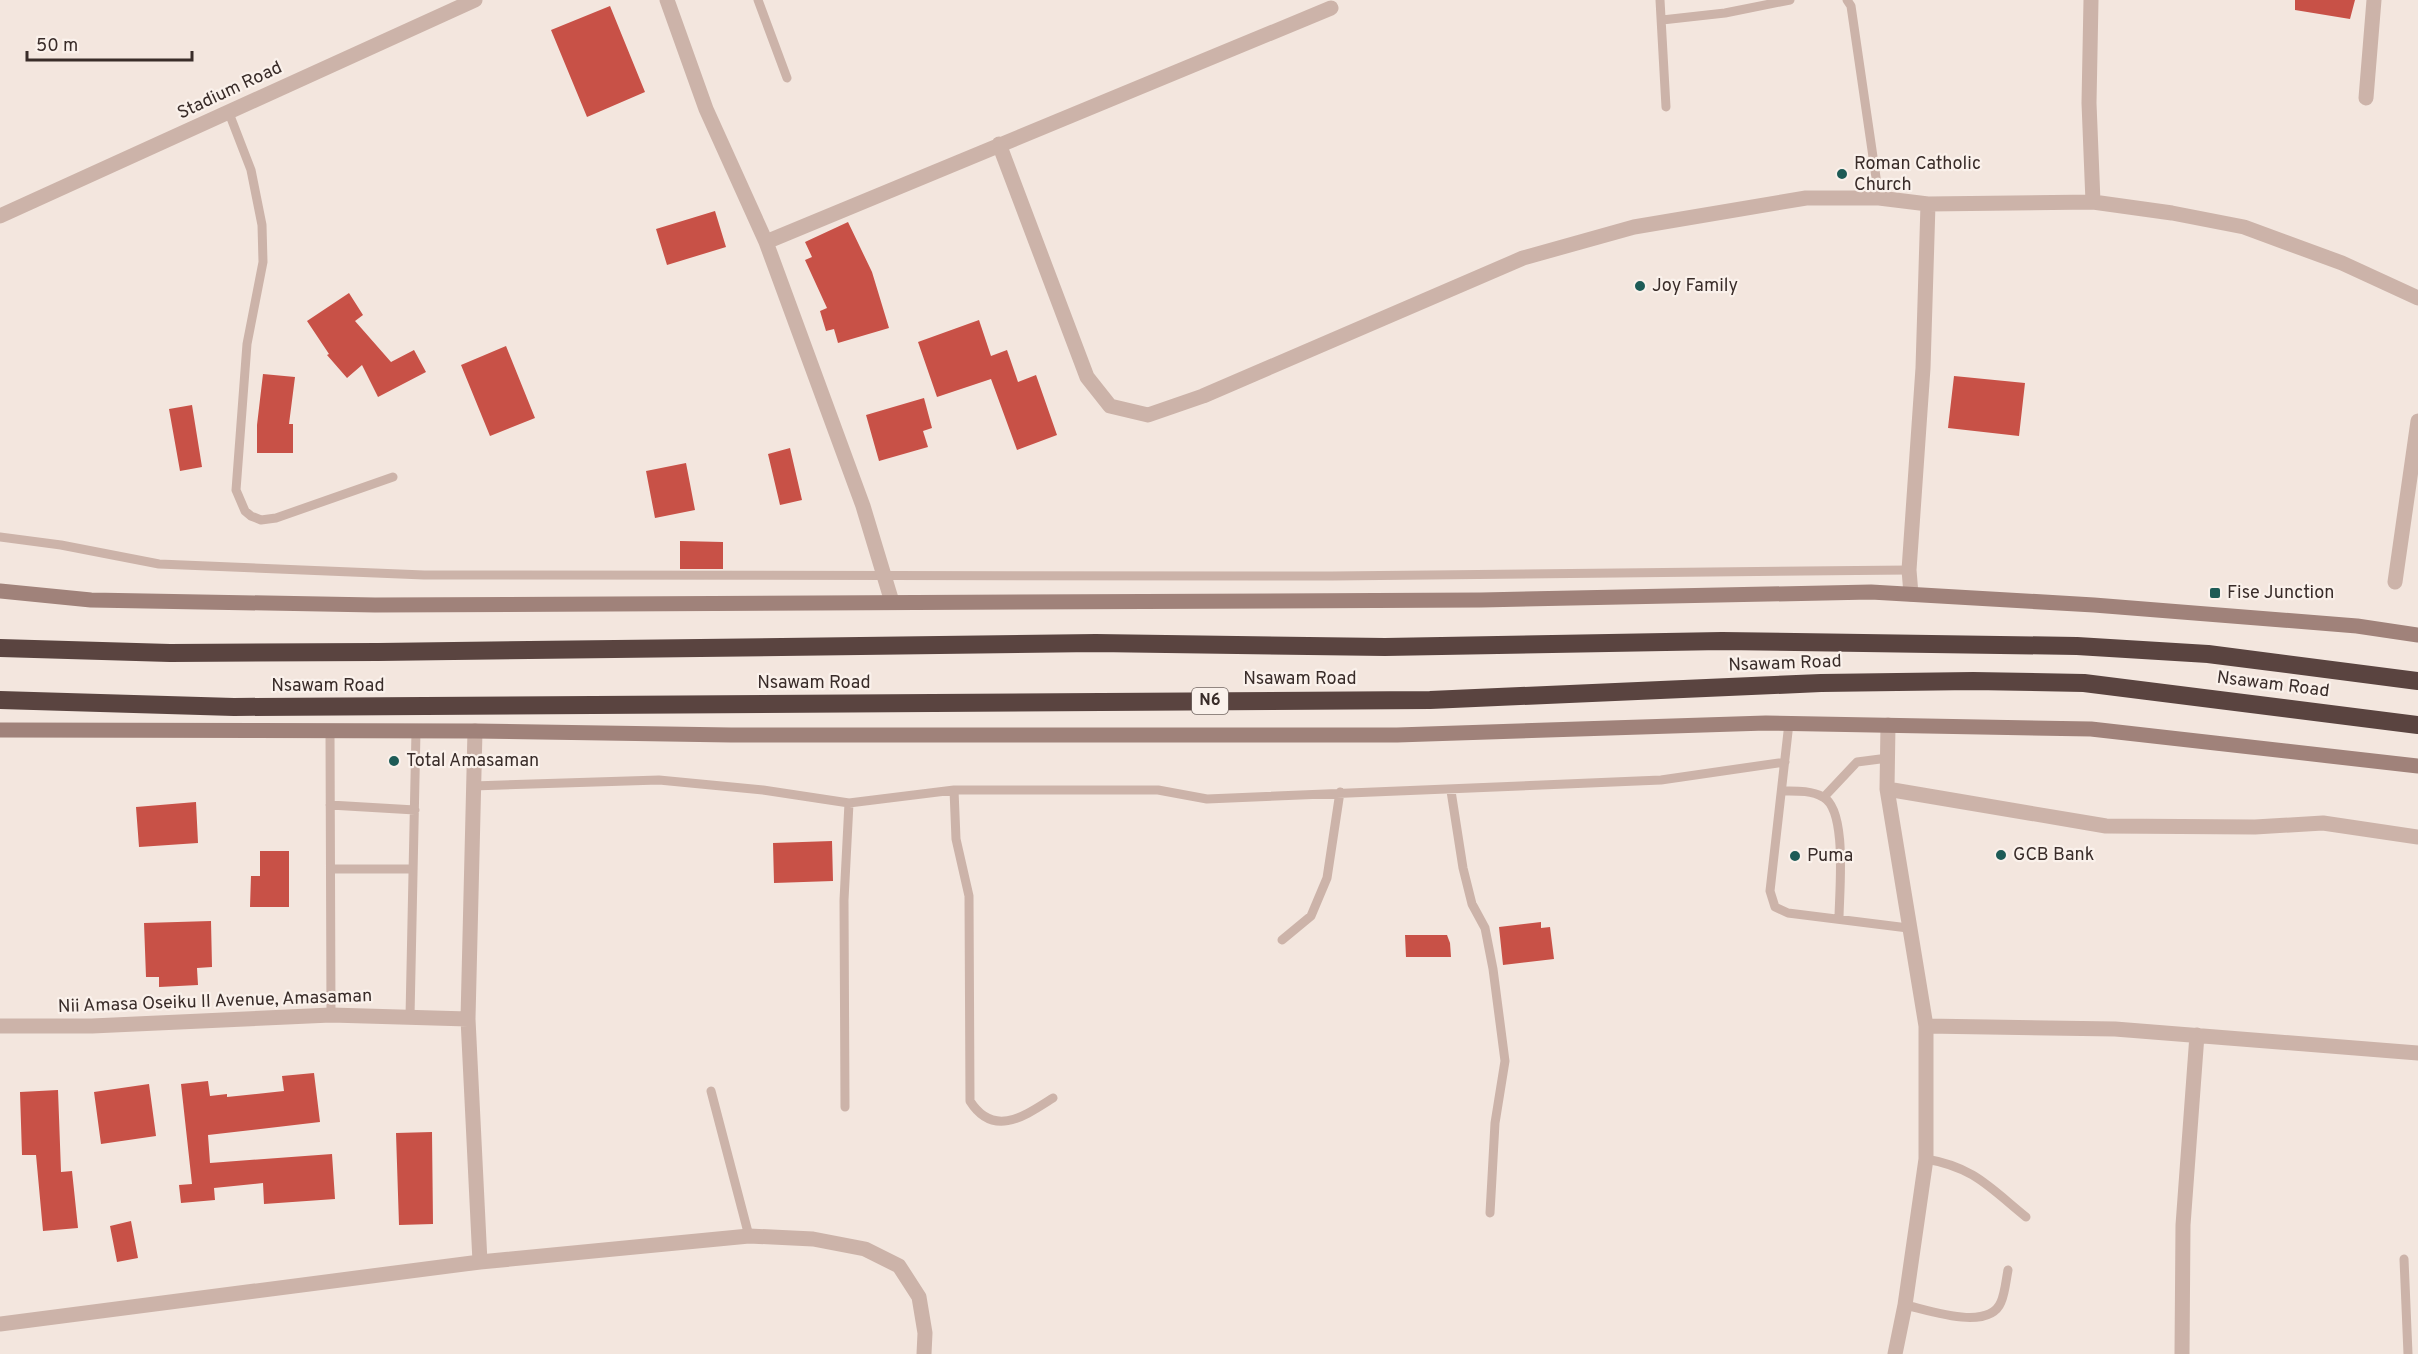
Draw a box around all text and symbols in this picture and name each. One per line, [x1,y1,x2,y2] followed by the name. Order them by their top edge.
[27,24,192,62] scale bar
[36,35,78,58] text: 50 m
[174,57,286,125] street label: Stadium Road
[1854,153,1981,197] place label: Roman Catholic Church
[1835,167,1849,181] marker: Roman Catholic Church
[1652,275,1738,298] place label: Joy Family
[1633,279,1647,293] marker: Joy Family
[2227,582,2334,605] place label: Fise Junction
[2208,586,2222,600] marker: Fise Junction
[1728,651,1842,677] street label: Nsawam Road
[2215,667,2331,703] street label: Nsawam Road
[1243,668,1357,691] street label: Nsawam Road
[757,672,871,695] street label: Nsawam Road
[271,675,385,698] street label: Nsawam Road
[1192,688,1228,714] road number: N6
[406,750,539,773] place label: Total Amasaman
[387,754,401,768] marker: Total Amasaman
[2013,844,2094,867] place label: GCB Bank
[1807,845,1853,868] place label: Puma
[1994,848,2008,862] marker: GCB Bank
[1788,849,1802,863] marker: Puma
[57,985,373,1019] street label: Nii Amasa Oseiku II Avenue, Amasaman

